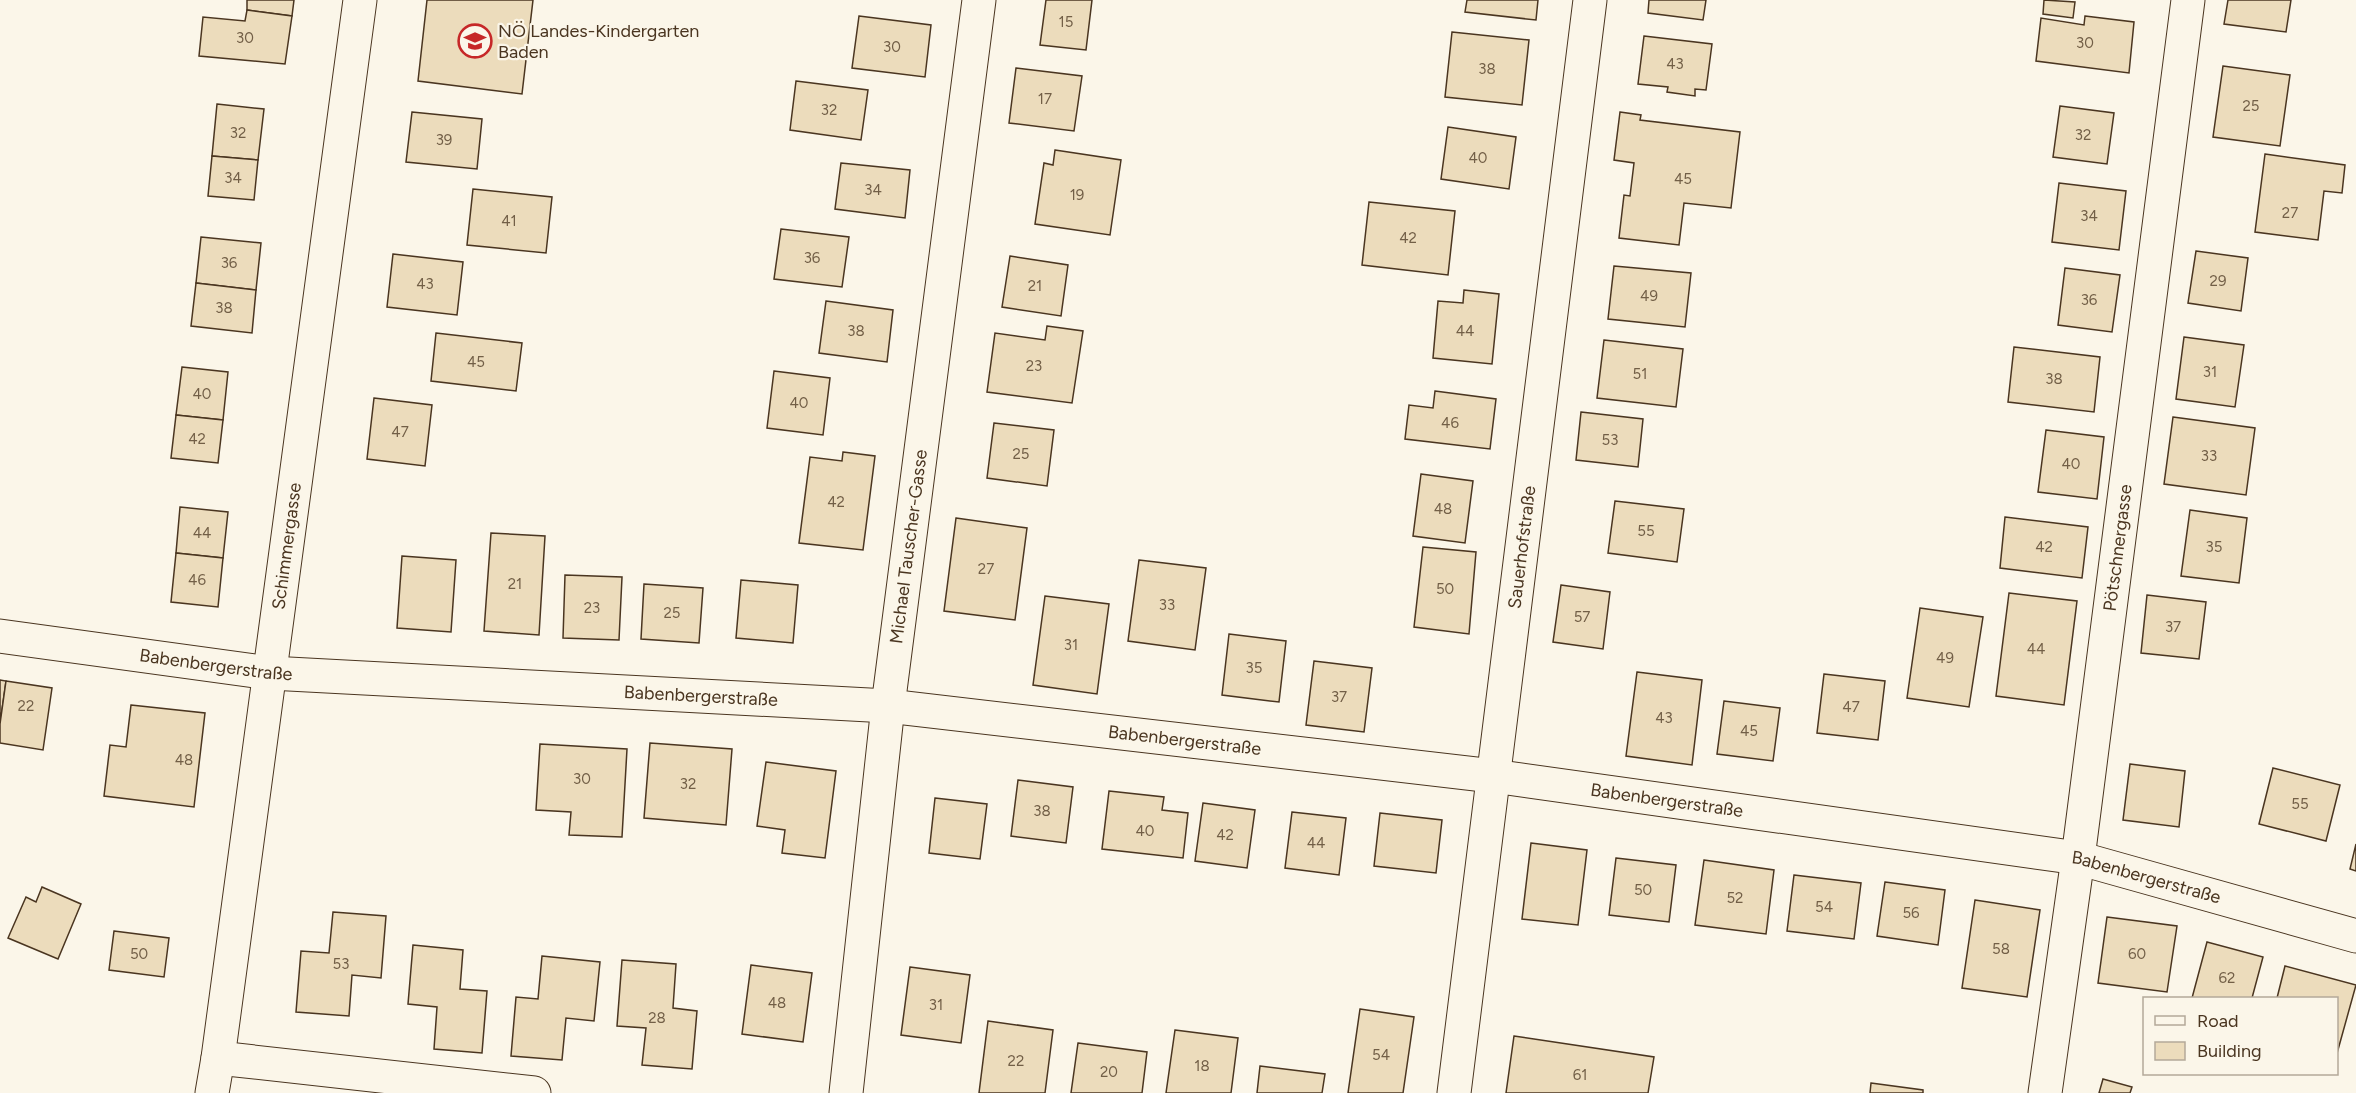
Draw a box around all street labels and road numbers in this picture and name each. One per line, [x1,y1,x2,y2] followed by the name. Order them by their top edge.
[885,448,932,645] street label: Michael Tauscher-Gasse
[267,481,306,611] street label: Schimmergasse
[2099,483,2137,613] street label: Pötschnergasse
[1503,484,1540,610] street label: Sauerhofstraße
[138,644,293,685] street label: Babenbergerstraße
[623,681,779,711] street label: Babenbergerstraße
[1107,721,1263,760] street label: Babenbergerstraße
[1589,779,1745,822] street label: Babenbergerstraße
[2070,846,2224,909] street label: Babenbergerstraße

